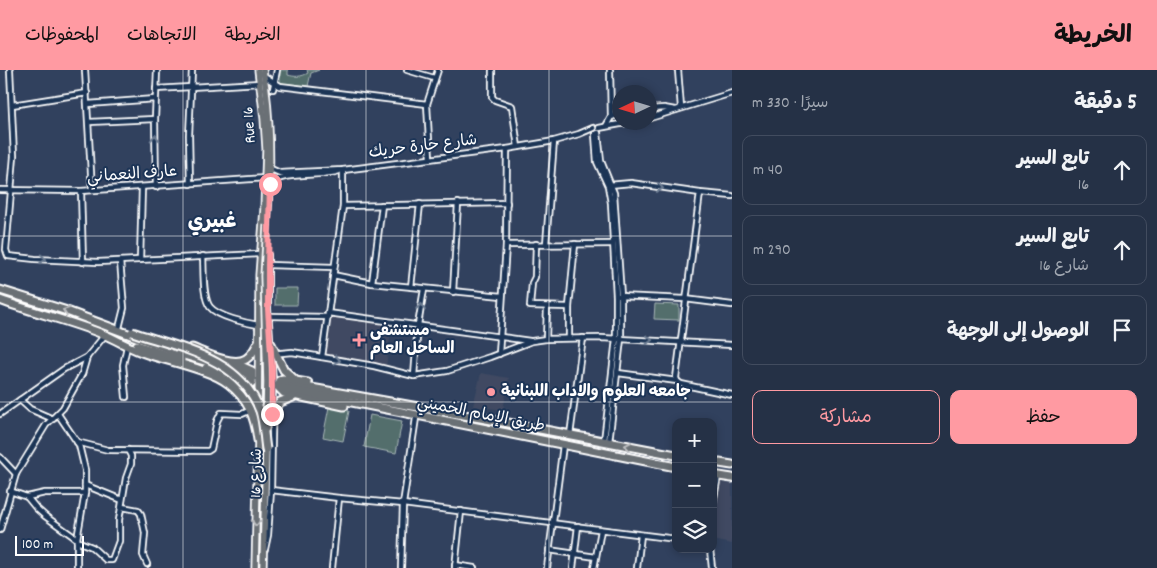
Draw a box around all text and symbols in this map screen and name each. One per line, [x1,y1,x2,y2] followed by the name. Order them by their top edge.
[1054,20,1132,54] text: الخريطة
[25,24,99,49] text: المحفوظات
[127,24,197,49] text: الاتجاهات
[225,24,281,49] text: الخريطة
[612,85,657,130] north arrow
[1074,89,1137,119] text: 5 دقيقة
[752,92,828,115] text: سيرًا · 330 m
[237,106,263,144] street label: Rue 16
[367,129,479,165] street label: شارع حارة حريك
[150,134,160,142] one-way arrow
[1017,147,1089,174] text: تابع السير
[1108,156,1136,184] icon: ahead
[753,159,783,182] text: 40 m
[86,160,178,191] street label: عارف النعماني
[259,173,282,196] route start
[1078,174,1089,197] text: 16
[656,182,664,192] one-way arrow
[188,208,236,238] district label: غبيري
[1017,225,1089,252] text: تابع السير
[1108,236,1136,264] icon: ahead
[753,239,791,262] text: 290 m
[39,254,47,265] one-way arrow
[1039,255,1089,278] text: شارع 16
[415,303,425,311] one-way arrow
[62,307,71,317] one-way arrow
[1108,316,1136,344] icon: arrive
[947,319,1089,346] text: الوصول إلى الوجهة
[370,320,454,361] place label: مستشفى الساحل العام
[352,333,366,347] marker: مستشفى الساحل العام
[645,335,653,346] one-way arrow
[332,355,341,365] one-way arrow
[501,381,691,404] place label: جامعه العلوم والاداب اللبنانية
[485,386,497,398] marker: جامعه العلوم والاداب اللبنانية
[752,390,940,444] button: مشاركة
[950,390,1137,444] button: حفظ
[415,391,547,440] street label: طريق الإمام الخميني
[261,403,284,426] route end
[672,418,717,553] map controls
[672,418,717,463] button: +
[623,441,632,451] one-way arrow
[245,448,269,498] street label: شارع 16
[672,463,717,508] button: −
[672,508,717,553] button: layers
[251,520,261,528] one-way arrow
[15,533,84,556] scale bar
[22,535,53,555] text: 100 m

